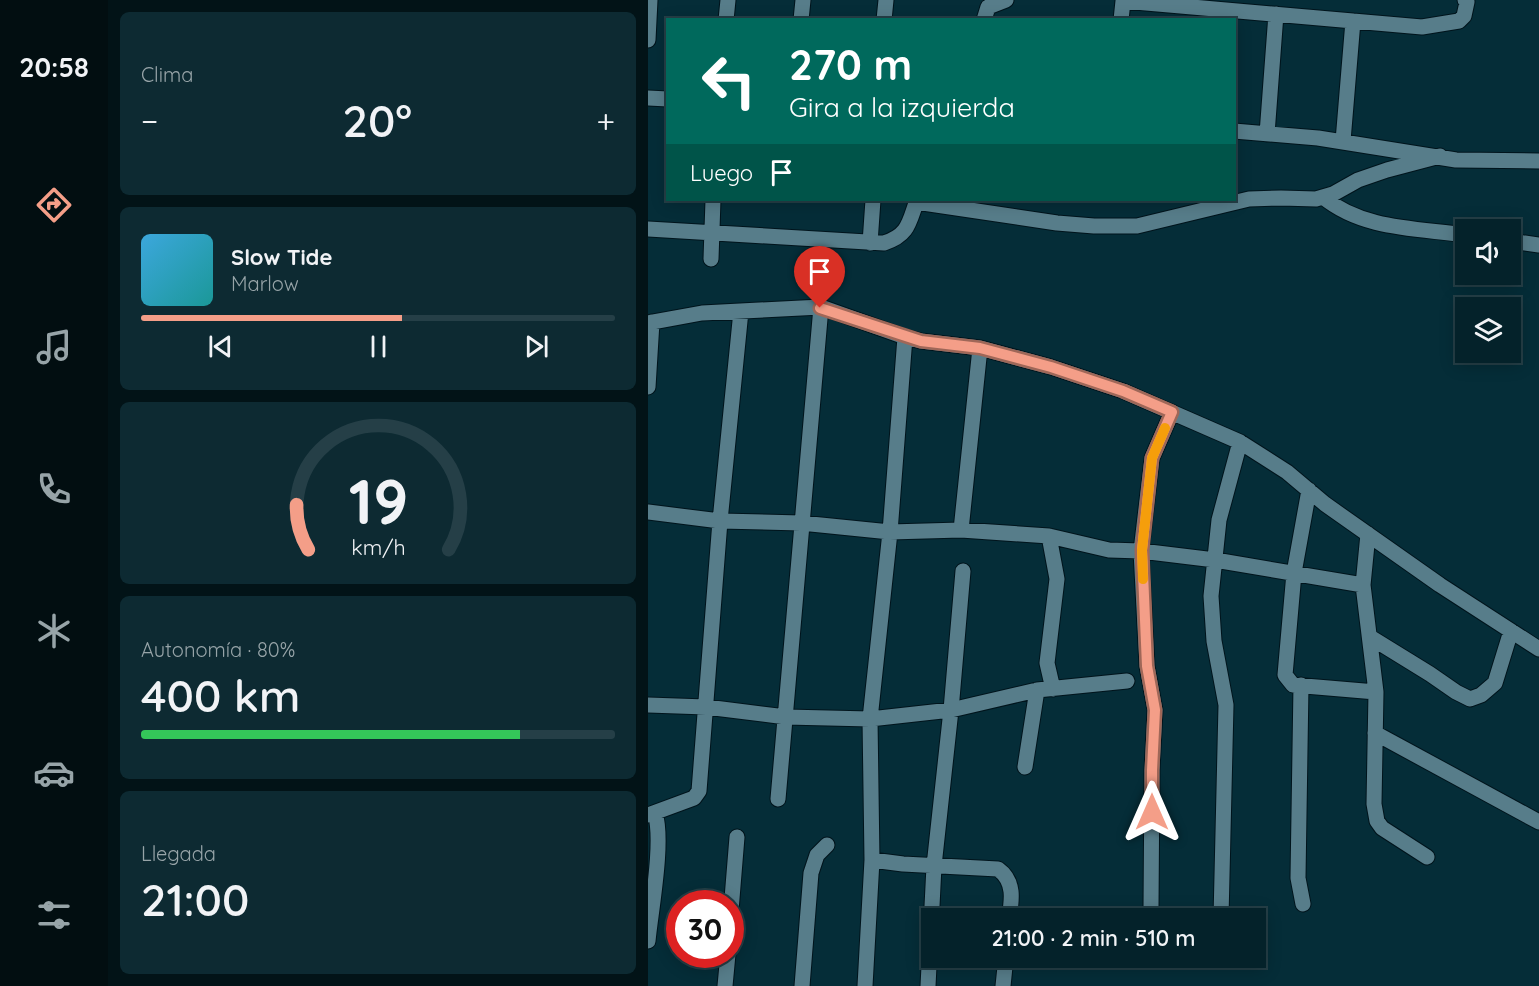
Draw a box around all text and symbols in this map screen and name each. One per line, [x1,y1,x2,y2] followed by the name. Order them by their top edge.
[789,38,912,91] text: 270 m
[690,42,768,120] icon: left
[19,50,89,84] text: 20:58
[141,62,193,87] text: Clima
[789,90,1015,124] text: Gira a la izquierda
[343,92,412,148] text: 20°
[141,100,158,141] text: −
[596,100,615,141] text: +
[765,156,798,189] icon: arrive
[690,159,753,187] text: Luego
[33,184,75,226] icon: directions
[1455,219,1521,363] map controls
[1455,219,1521,285] button: sound
[231,243,332,271] text: Slow Tide
[794,246,845,308] pin
[803,255,836,288] icon: arrive
[231,271,299,296] text: Marlow
[1455,297,1521,363] button: layers
[33,326,75,368] icon: music
[204,330,237,363] icon: previous
[362,330,395,363] icon: pause
[520,330,553,363] icon: next
[348,462,408,540] text: 19
[33,468,75,510] icon: phone
[351,534,405,560] text: km/h
[33,610,75,652] icon: climate
[141,637,295,662] text: Autonomía · 80%
[141,667,300,723] text: 400 km
[33,752,75,794] icon: car
[1120,780,1184,844] position arrow
[141,841,216,866] text: Llegada
[141,871,249,927] text: 21:00
[666,890,744,968] speed limit sign: 30
[33,894,75,936] icon: filters
[991,924,1196,952] text: 21:00 · 2 min · 510 m

